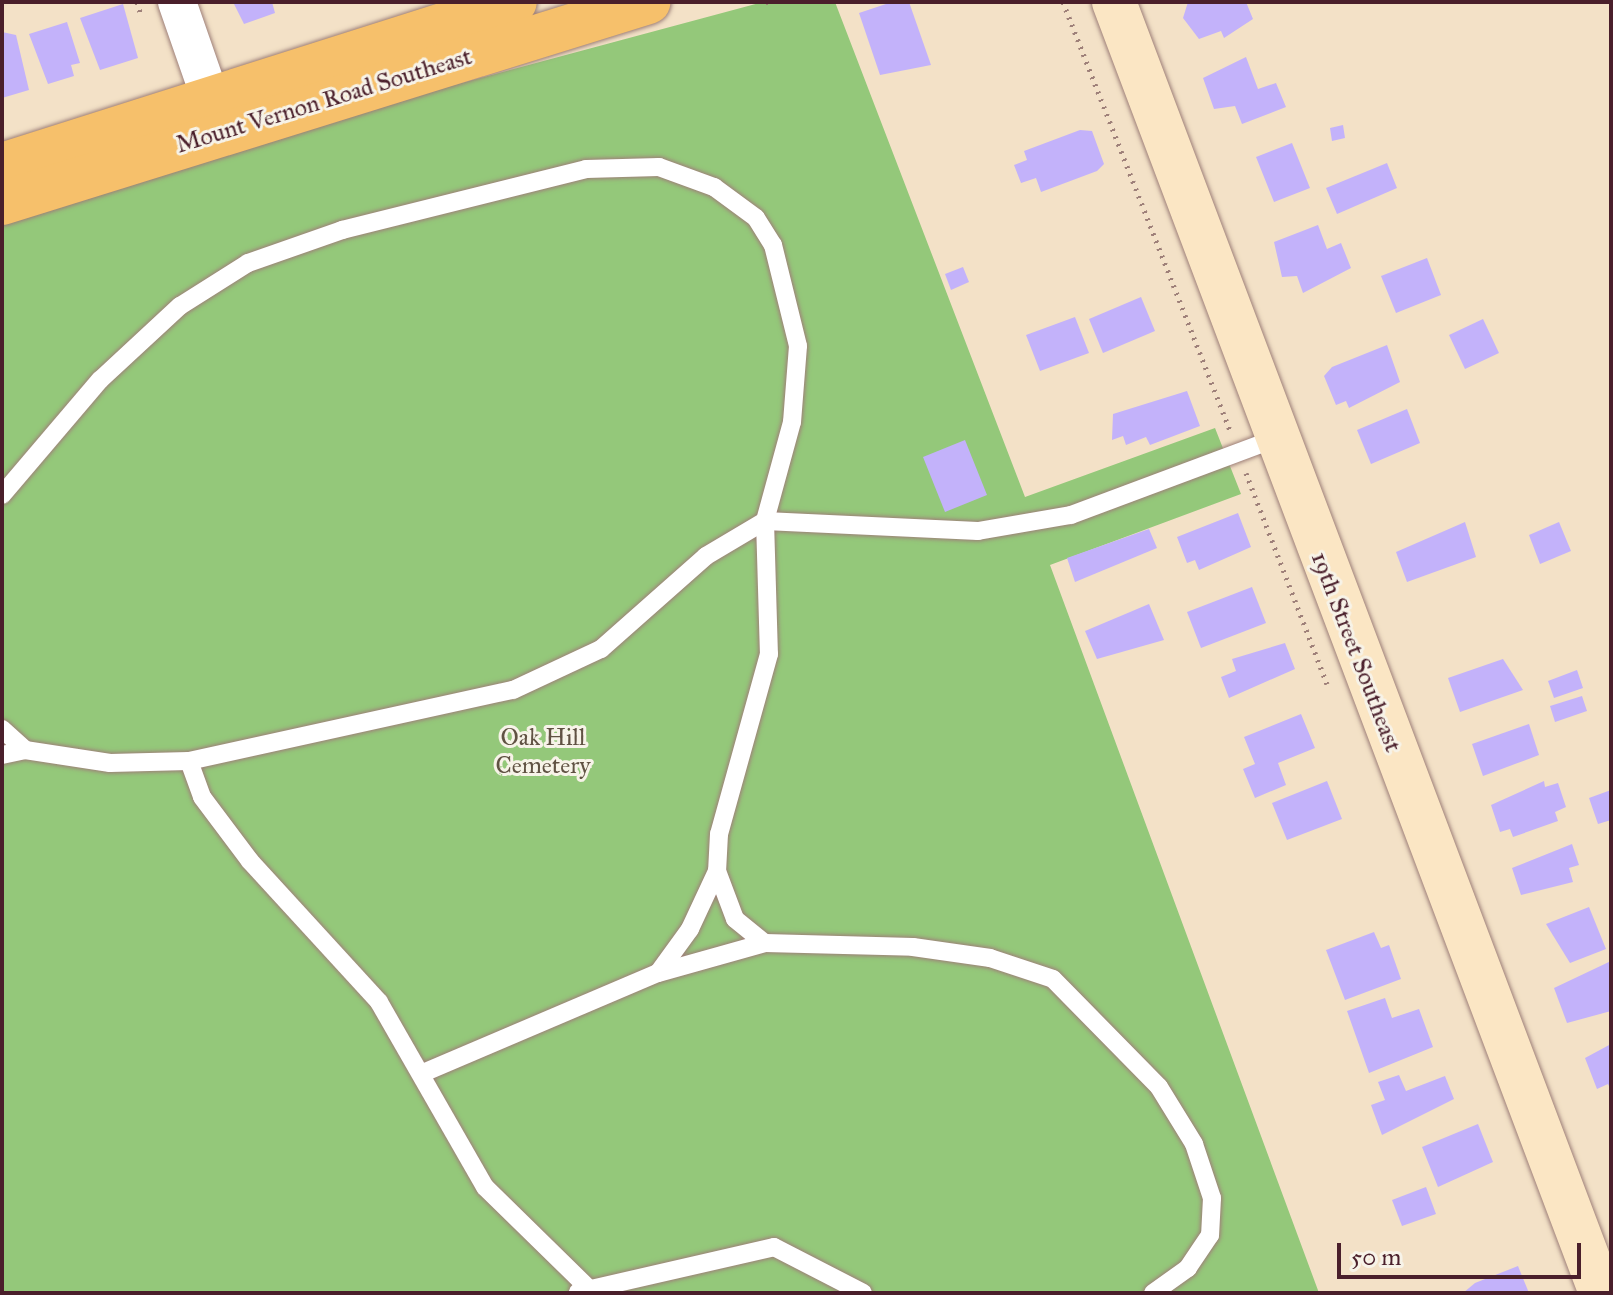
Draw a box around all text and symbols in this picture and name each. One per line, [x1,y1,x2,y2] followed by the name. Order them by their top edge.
[173,42,475,160] street label: Mount Vernon Road Southeast
[1305,548,1407,756] street label: 19th Street Southeast
[495,724,591,780] park label: Oak Hill Cemetery
[1341,1227,1585,1277] scale bar
[1351,1242,1401,1272] text: 50 m

